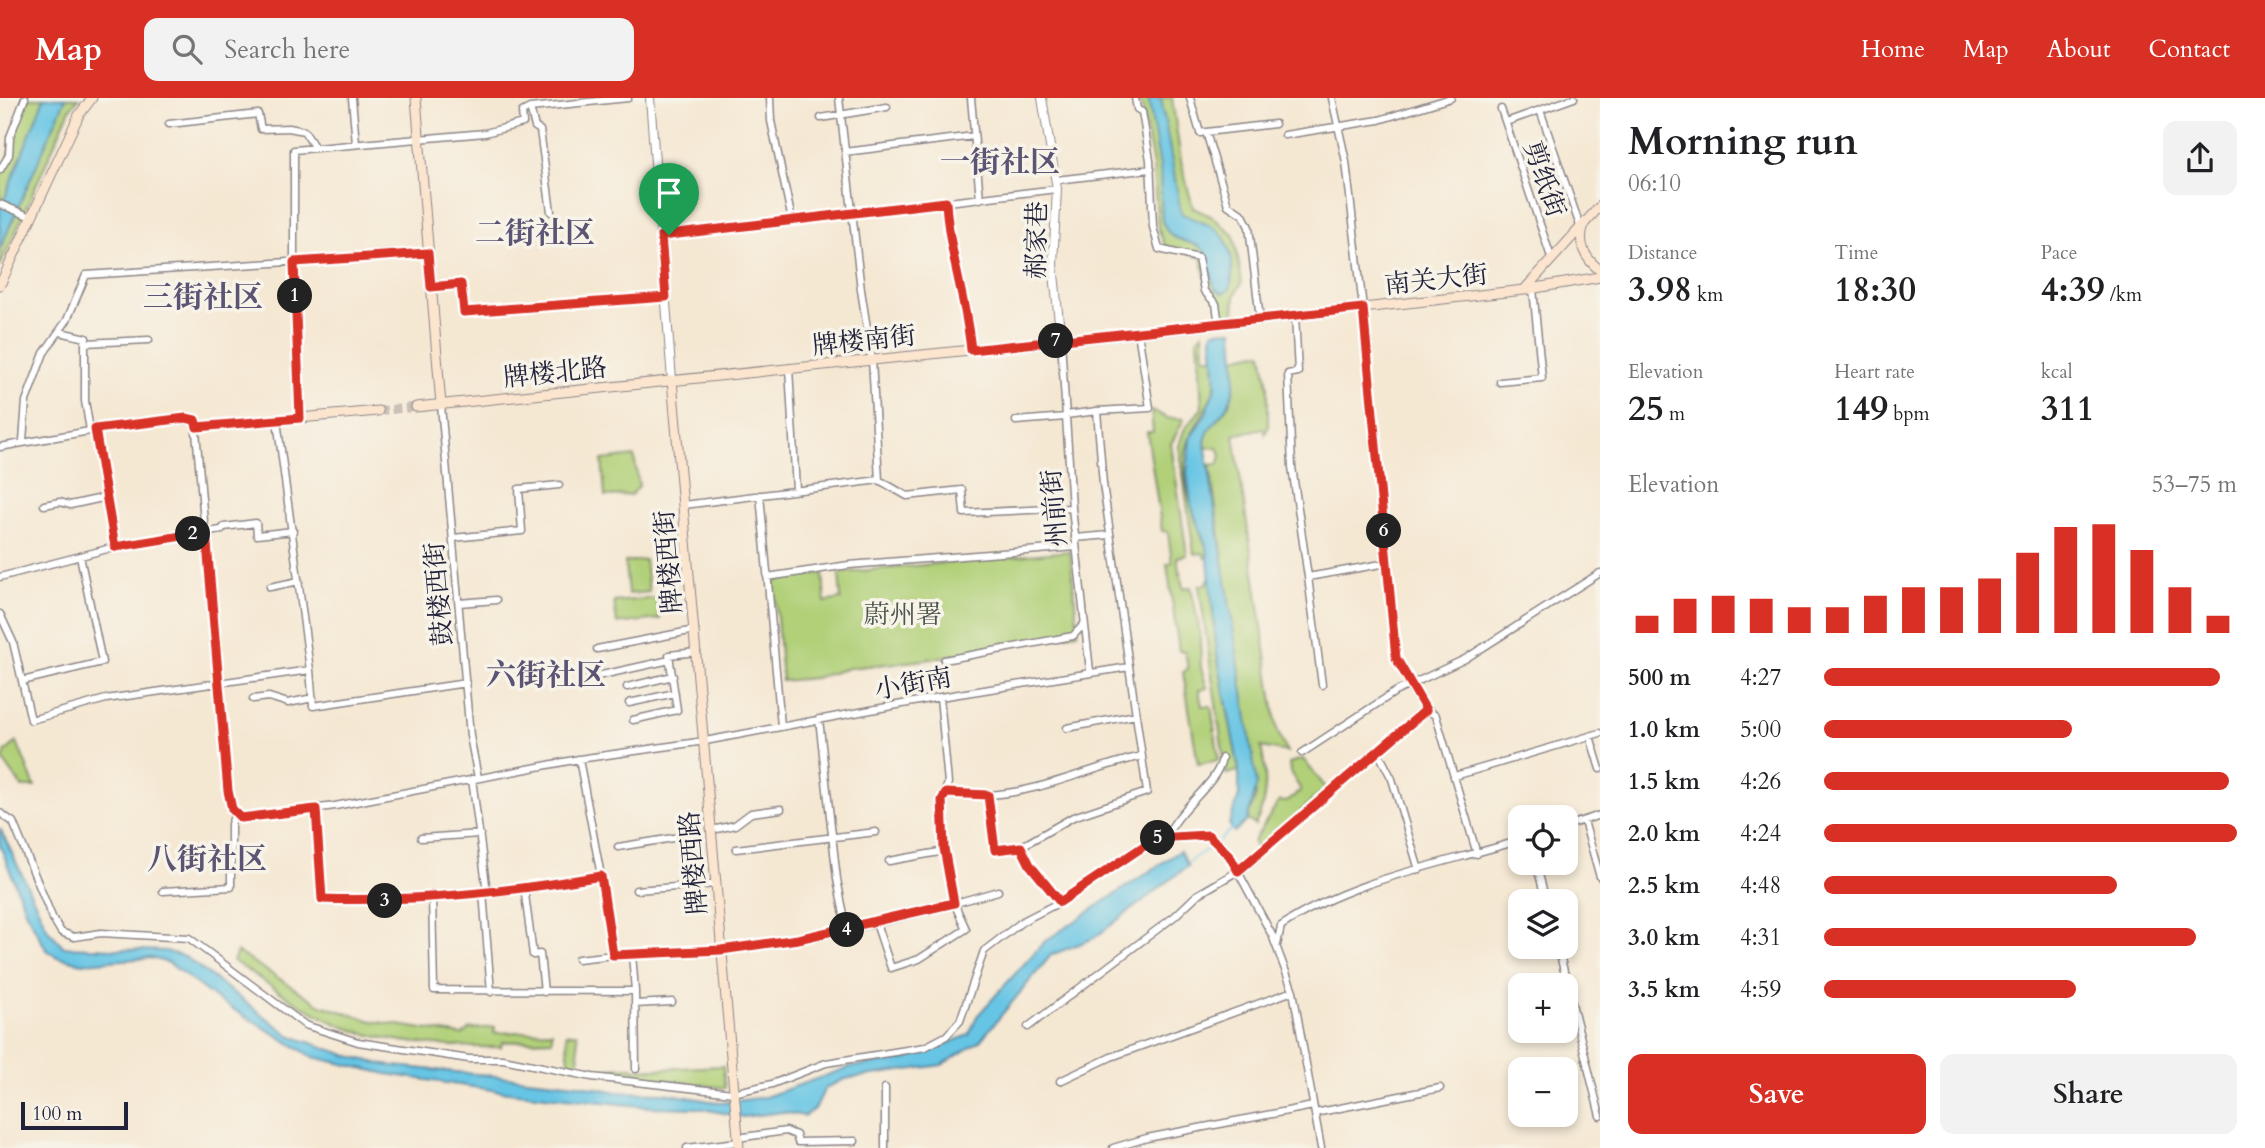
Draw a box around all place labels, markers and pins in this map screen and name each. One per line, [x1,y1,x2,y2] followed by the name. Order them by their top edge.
[639,163,699,235] pin
[278,278,312,314] pin: 1
[1038,324,1074,358] pin: 7
[1366,514,1402,548] pin: 6
[176,516,210,551] pin: 2
[1140,820,1176,856] pin: 5
[368,884,402,918] pin: 3
[830,912,864,948] pin: 4

